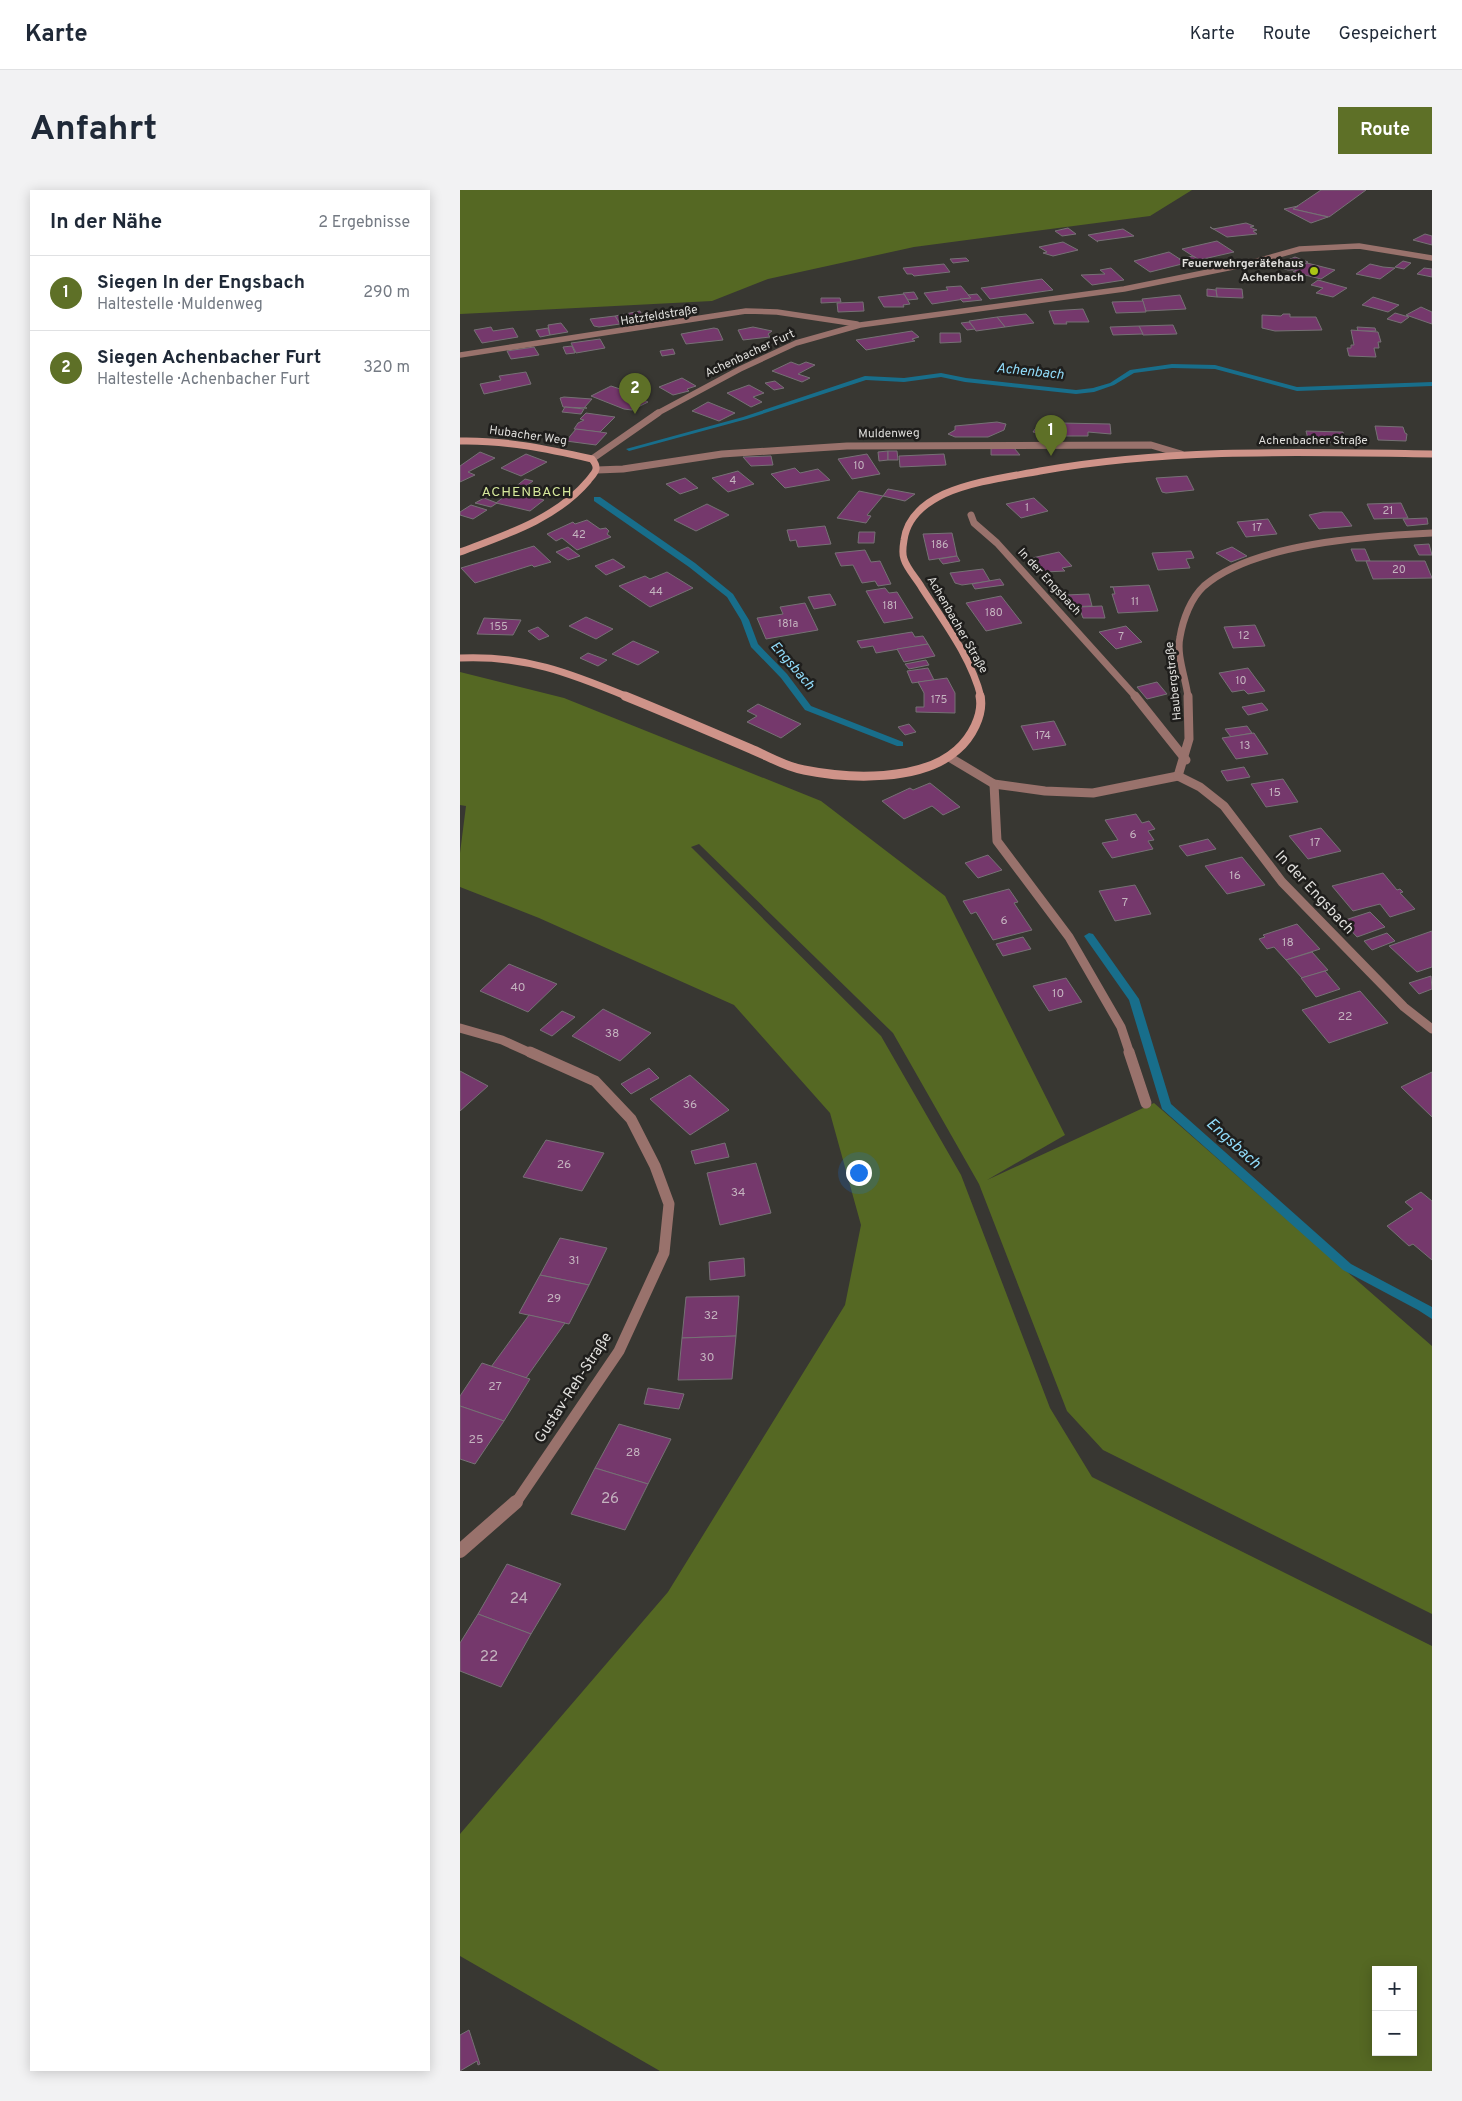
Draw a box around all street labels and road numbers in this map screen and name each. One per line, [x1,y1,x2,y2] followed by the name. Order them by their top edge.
[619,302,699,330] street label: Hatzfeldstraße
[703,326,797,382] street label: Achenbacher Furt
[488,423,568,449] street label: Hubacher Weg
[858,425,920,443] street label: Muldenweg
[1258,433,1368,449] street label: Achenbacher Straße
[1014,545,1084,619] street label: In der Engsbach
[923,574,991,676] street label: Achenbacher Straße
[1162,641,1186,721] street label: Haubergstraße
[1270,847,1358,939] street label: In der Engsbach
[531,1329,617,1447] street label: Gustav-Reh-Straße

